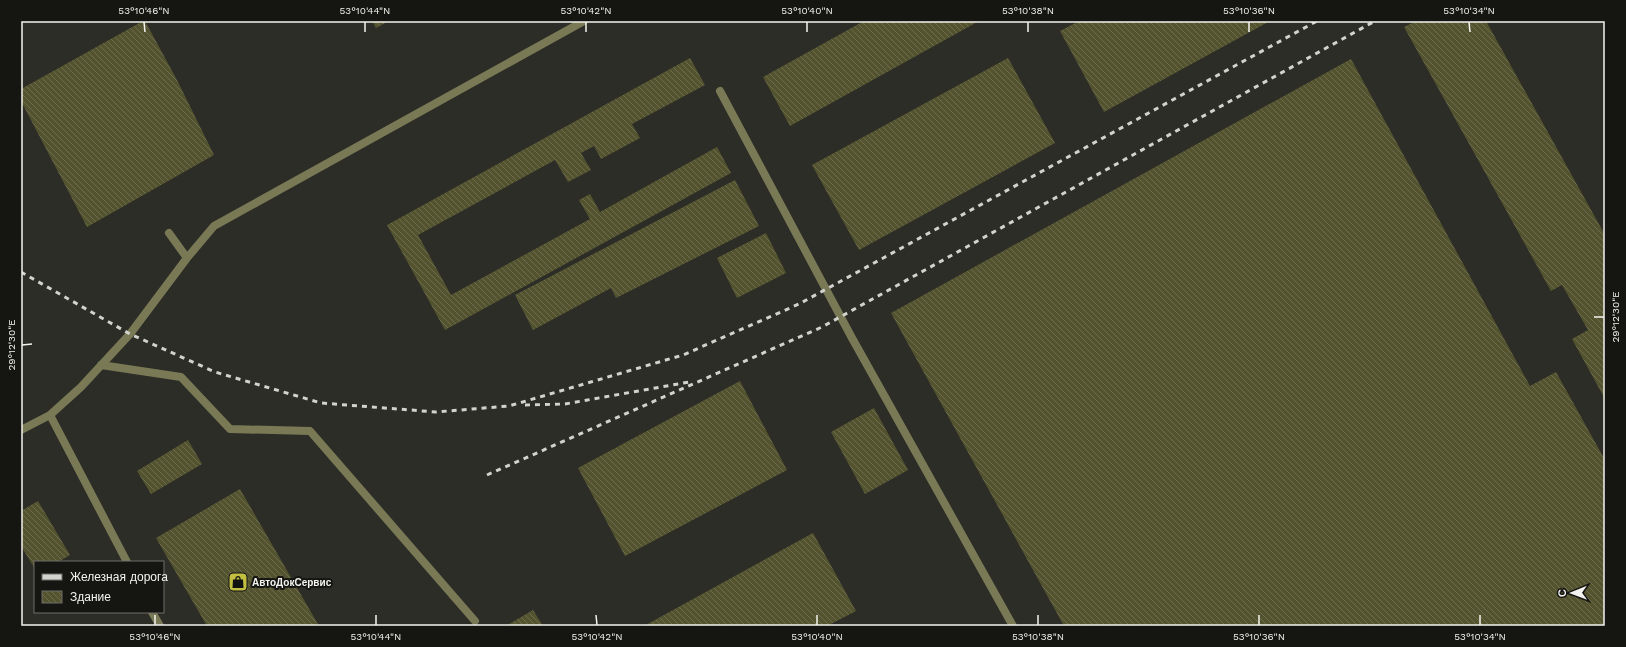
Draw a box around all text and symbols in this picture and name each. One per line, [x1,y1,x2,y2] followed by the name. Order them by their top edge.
[118,5,170,16] text: 53°10'46"N
[340,5,390,16] text: 53°10'44"N
[560,5,612,16] text: 53°10'42"N
[781,5,833,16] text: 53°10'40"N
[1002,5,1054,16] text: 53°10'38"N
[1223,5,1275,16] text: 53°10'36"N
[1443,5,1495,16] text: 53°10'34"N
[1610,291,1621,343] text: 29°12'30"E
[6,319,17,371] text: 29°12'30"E
[34,561,164,613] legend
[70,570,168,584] text: Железная дорога
[227,571,249,593] shop icon: АвтоДокСервис
[1552,573,1592,613] north arrow
[252,577,332,588] place label: АвтоДокСервис
[1556,589,1569,597] text: С
[70,590,111,604] text: Здание
[129,631,181,642] text: 53°10'46"N
[351,631,401,642] text: 53°10'44"N
[571,631,623,642] text: 53°10'42"N
[791,631,843,642] text: 53°10'40"N
[1012,631,1064,642] text: 53°10'38"N
[1233,631,1285,642] text: 53°10'36"N
[1454,631,1506,642] text: 53°10'34"N

